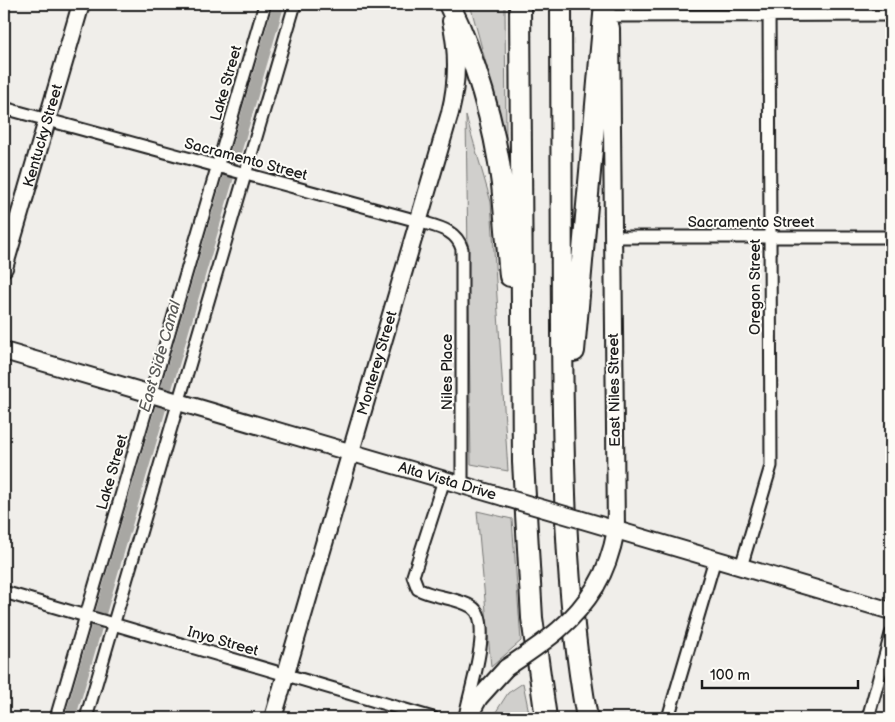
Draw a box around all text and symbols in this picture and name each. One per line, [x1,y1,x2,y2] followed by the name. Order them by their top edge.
[207,43,246,123] street label: Lake Street
[19,82,67,189] street label: Kentucky Street
[182,134,310,185] street label: Sacramento Street
[688,213,815,232] street label: Sacramento Street
[746,239,765,335] street label: Oregon Street
[135,297,186,414] water label: East Side Canal
[353,308,402,417] street label: Monterey Street
[604,333,625,447] street label: East Niles Street
[438,334,457,410] street label: Niles Place
[93,432,132,512] street label: Lake Street
[396,458,499,505] street label: Alta Vista Drive
[185,622,261,661] street label: Inyo Street
[702,657,859,689] scale bar
[710,666,750,685] text: 100 m

